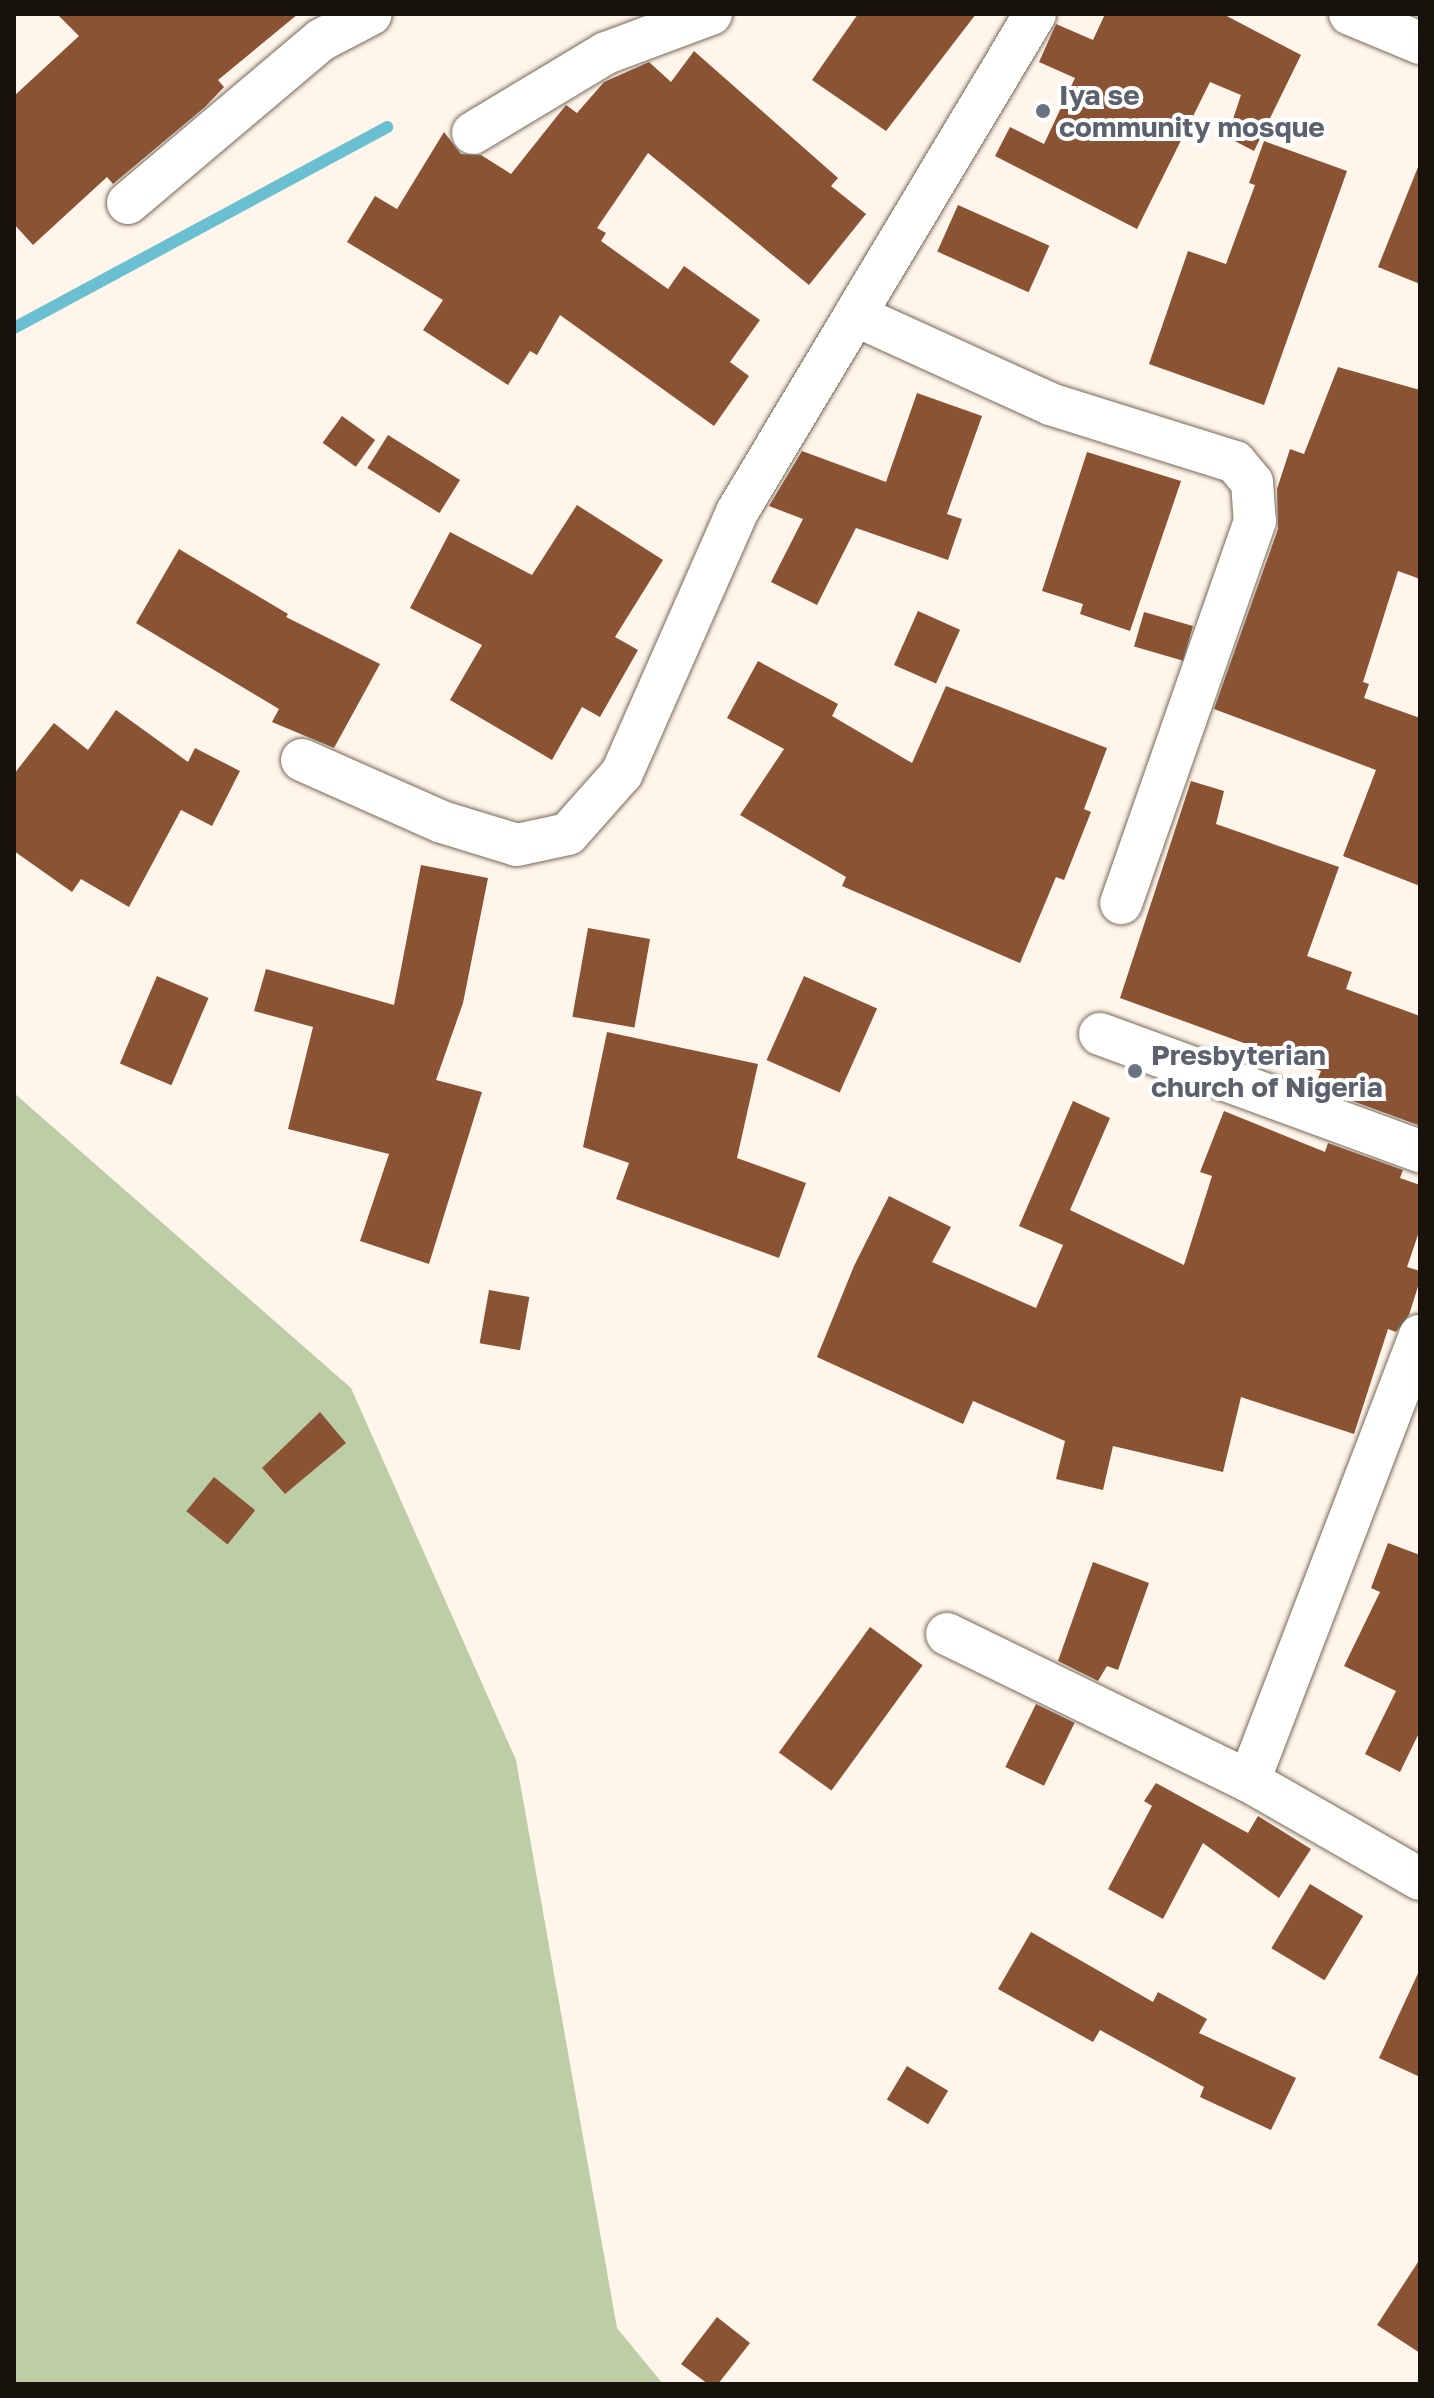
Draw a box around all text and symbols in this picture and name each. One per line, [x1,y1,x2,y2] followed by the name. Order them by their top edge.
[1059,78,1325,144] place label: Iya se community mosque
[1034,102,1052,120] marker: Iya se community mosque
[1151,1038,1383,1104] place label: Presbyterian church of Nigeria
[1126,1062,1144,1080] marker: Presbyterian church of Nigeria

